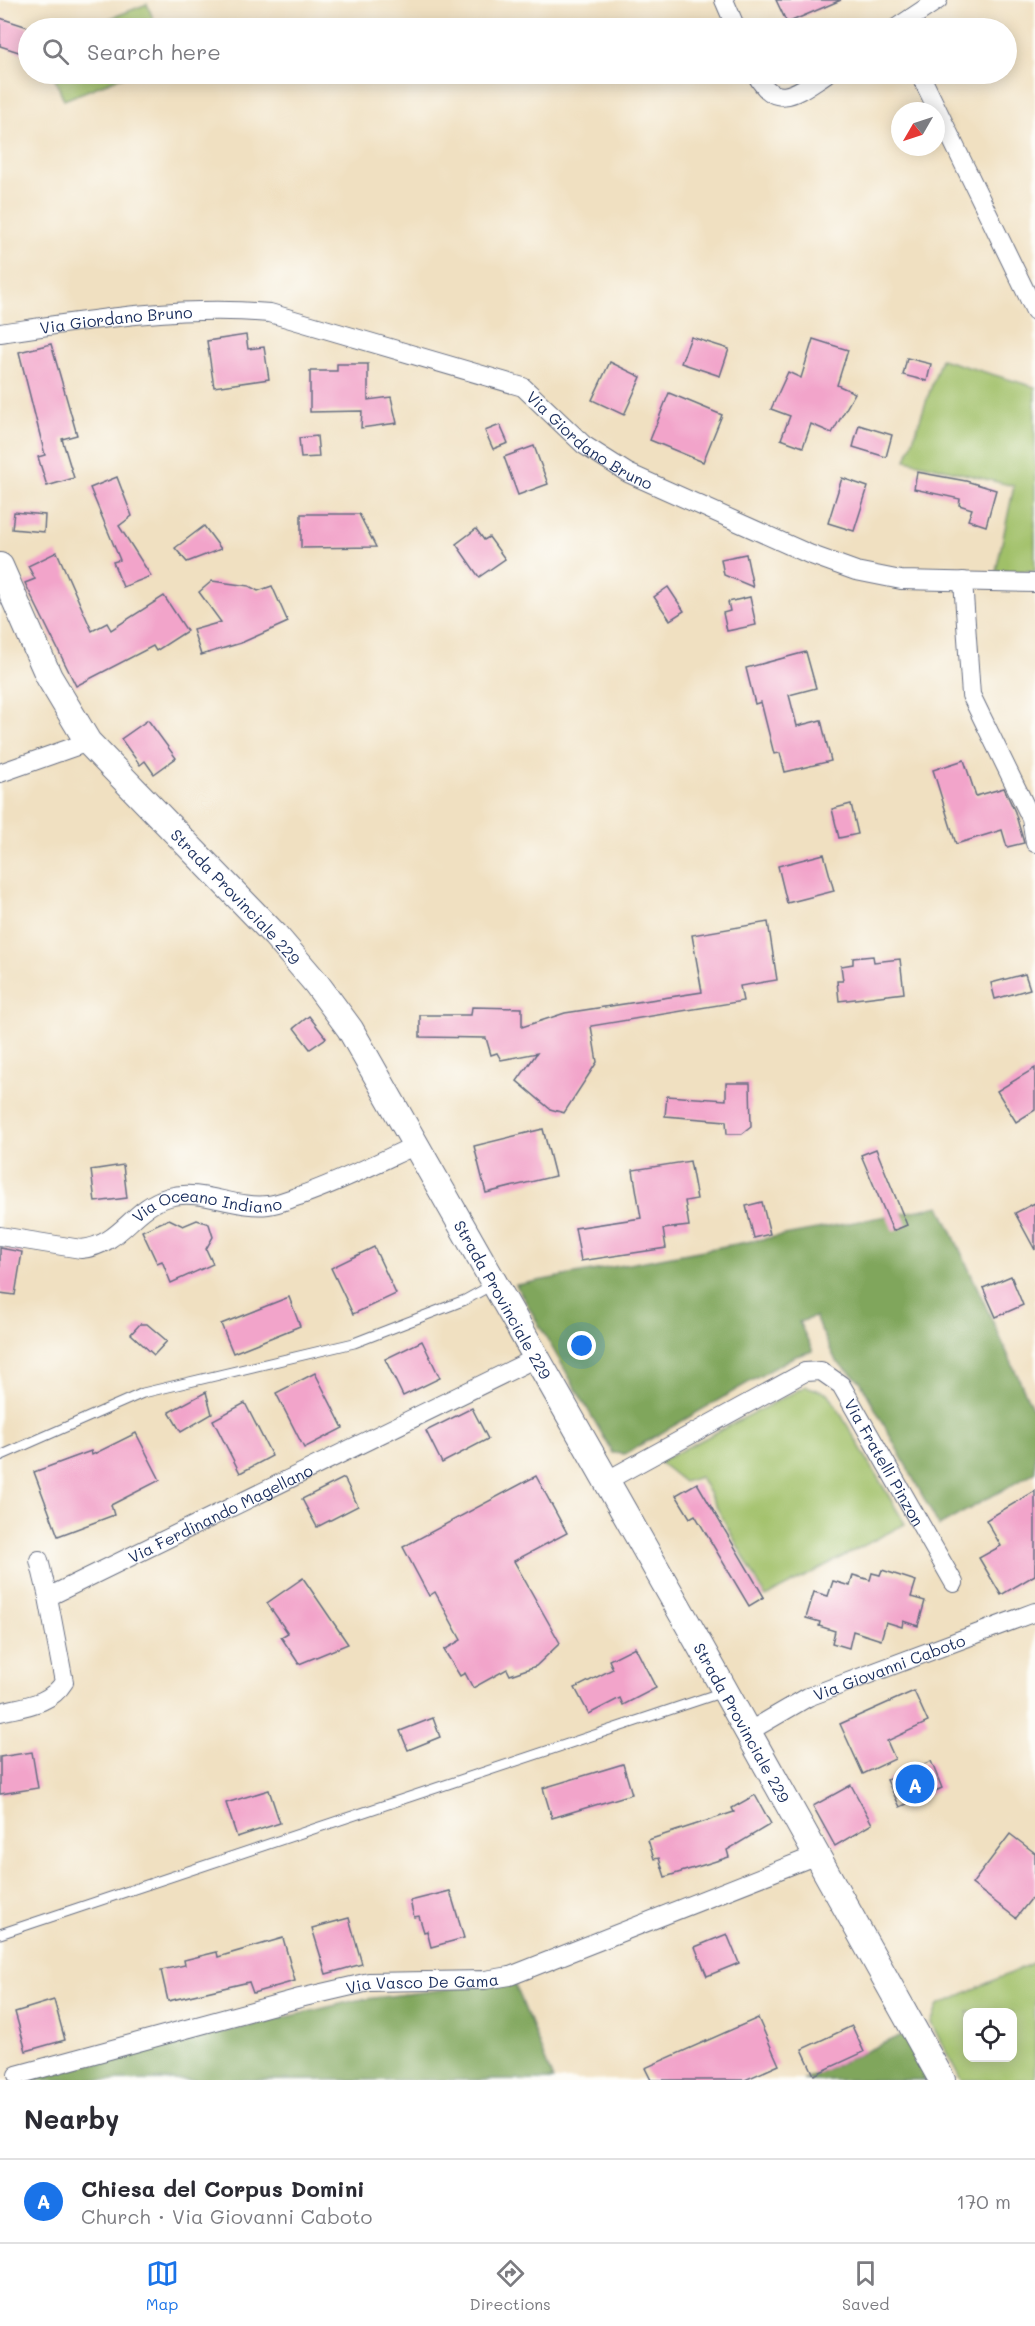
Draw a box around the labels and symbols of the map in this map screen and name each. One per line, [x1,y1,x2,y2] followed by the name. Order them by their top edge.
[891,102,945,156] north arrow
[38,301,193,338] street label: Via Giordano Bruno
[523,386,656,493] street label: Via Giordano Bruno
[167,824,306,968] street label: Strada Provinciale 229
[127,1184,284,1226] street label: Via Oceano Indiano
[450,1216,557,1383] street label: Strada Provinciale 229
[567,1331,596,1360] your location
[840,1395,930,1529] street label: Via Fratelli Pinzon
[124,1459,316,1567] street label: Via Ferdinando Magellano
[810,1629,968,1705] street label: Via Giovanni Caboto
[690,1639,796,1806] street label: Strada Provinciale 229
[896,1762,934,1806] pin: A
[344,1968,500,1998] street label: Via Vasco De Gama

